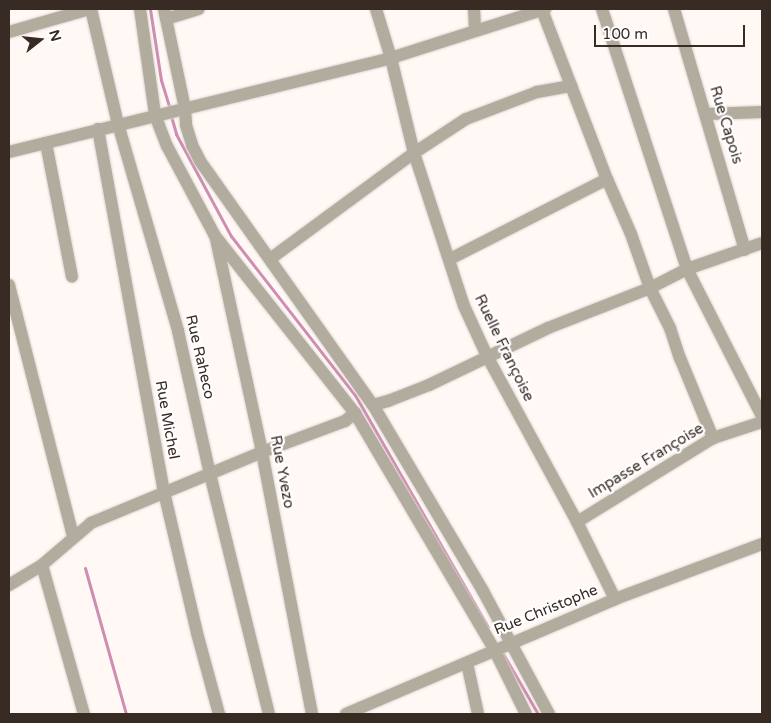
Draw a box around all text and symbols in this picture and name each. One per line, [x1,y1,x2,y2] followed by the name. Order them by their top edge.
[15,15,65,65] north arrow
[596,15,747,47] scale bar
[602,25,648,43] text: 100 m
[45,28,65,43] text: N
[706,84,746,166] street label: Rue Capois
[470,292,538,404] street label: Ruelle Françoise
[182,313,218,401] street label: Rue Raheco
[151,379,183,461] street label: Rue Michel
[585,420,707,502] street label: Impasse Françoise
[266,434,298,510] street label: Rue Yvezo
[492,581,600,639] street label: Rue Christophe

